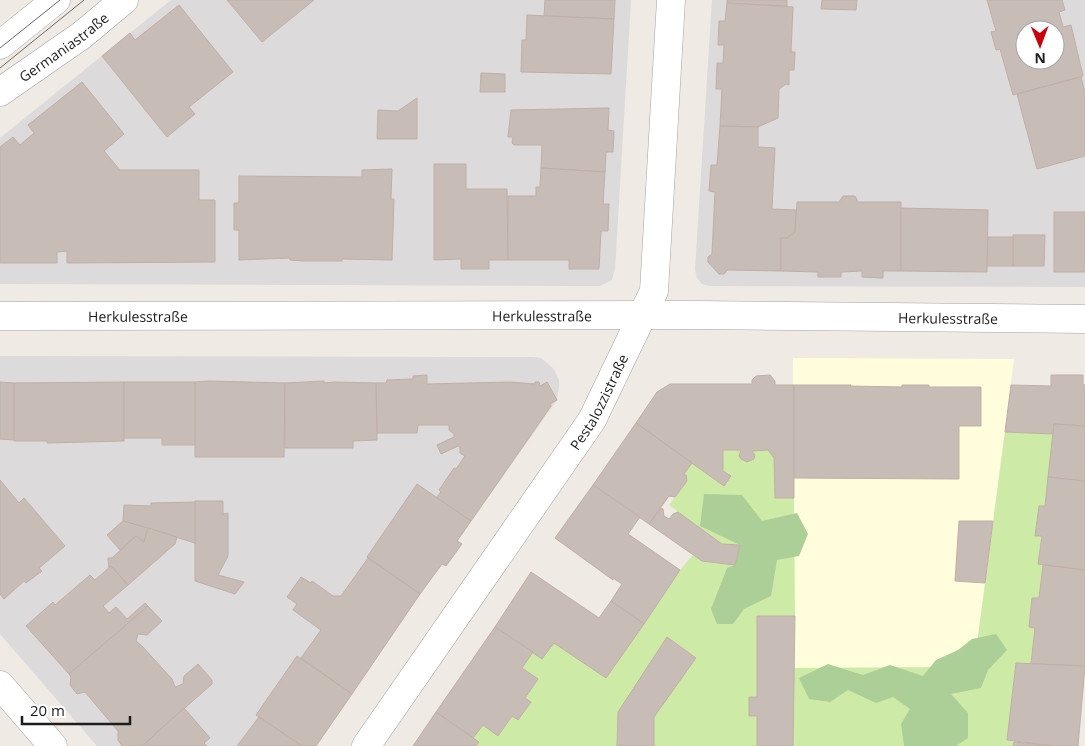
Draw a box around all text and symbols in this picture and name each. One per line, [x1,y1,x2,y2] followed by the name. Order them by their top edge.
[15,8,112,86] street label: Germaniastraße
[1015,20,1065,70] north arrow
[1034,49,1046,68] text: N
[88,306,188,325] street label: Herkulesstraße
[492,306,592,325] street label: Herkulesstraße
[898,308,998,328] street label: Herkulesstraße
[565,351,632,453] street label: Pestalozzistraße
[22,694,130,726] scale bar
[30,700,65,720] text: 20 m

